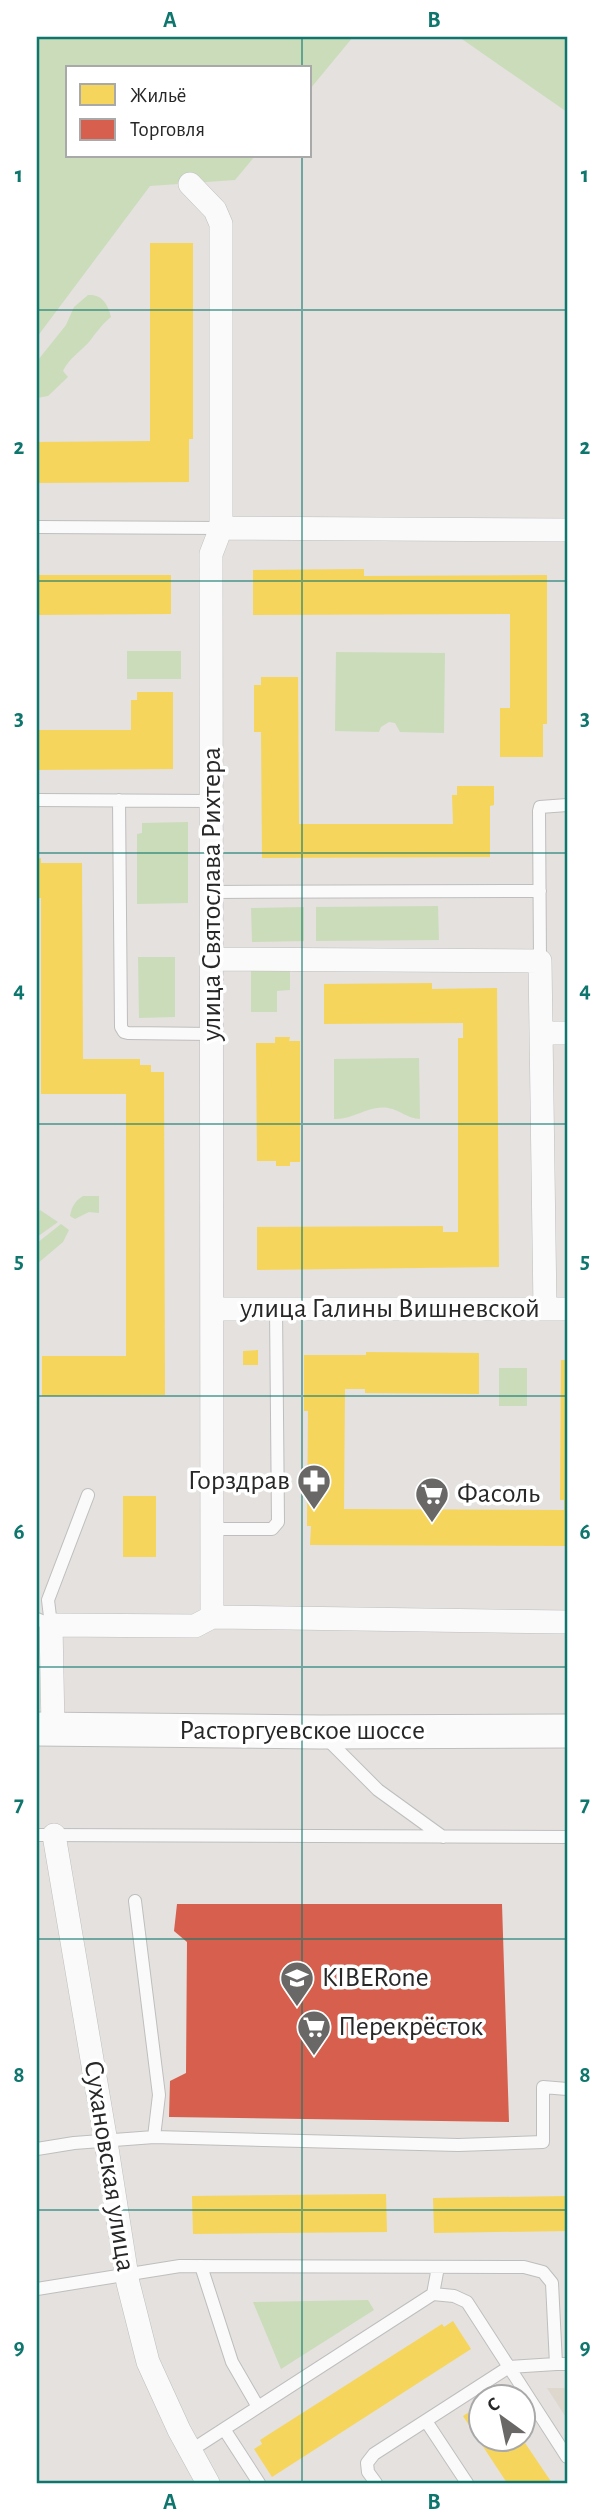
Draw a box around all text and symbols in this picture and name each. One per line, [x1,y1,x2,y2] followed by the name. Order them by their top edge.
[163,9,177,32] text: A
[427,9,441,32] text: B
[66,66,312,158] legend
[130,85,186,106] text: Жильё
[130,119,205,140] text: Торговля
[15,164,23,187] text: 1
[581,164,589,187] text: 1
[14,436,25,459] text: 2
[580,436,591,459] text: 2
[14,707,24,730] text: 3
[580,707,590,730] text: 3
[198,747,226,1042] street label: улица Святослава Рихтера
[13,979,25,1002] text: 4
[579,979,591,1002] text: 4
[14,1250,24,1273] text: 5
[580,1250,590,1273] text: 5
[239,1295,540,1323] street label: улица Галины Вишневской
[295,1462,333,1511] pharmacy icon: Горздрав
[188,1467,290,1495] place label: Горздрав
[413,1475,451,1524] supermarket icon: Фасоль
[457,1480,540,1508] place label: Фасоль
[13,1521,25,1544] text: 6
[579,1521,591,1544] text: 6
[179,1717,425,1745] street label: Расторгуевское шоссе
[14,1793,24,1816] text: 7
[580,1793,590,1816] text: 7
[278,1959,316,2008] school or university icon: KIBERone
[322,1964,429,1992] place label: KIBERone
[295,2008,333,2057] supermarket icon: Перекрёсток
[338,2013,483,2041] place label: Перекрёсток
[78,2059,140,2274] street label: Сухановская улица
[13,2064,25,2087] text: 8
[579,2064,591,2087] text: 8
[13,2336,25,2359] text: 9
[579,2336,591,2359] text: 9
[468,2384,538,2454] north arrow
[484,2394,503,2416] text: С
[163,2491,177,2514] text: A
[427,2491,441,2514] text: B

